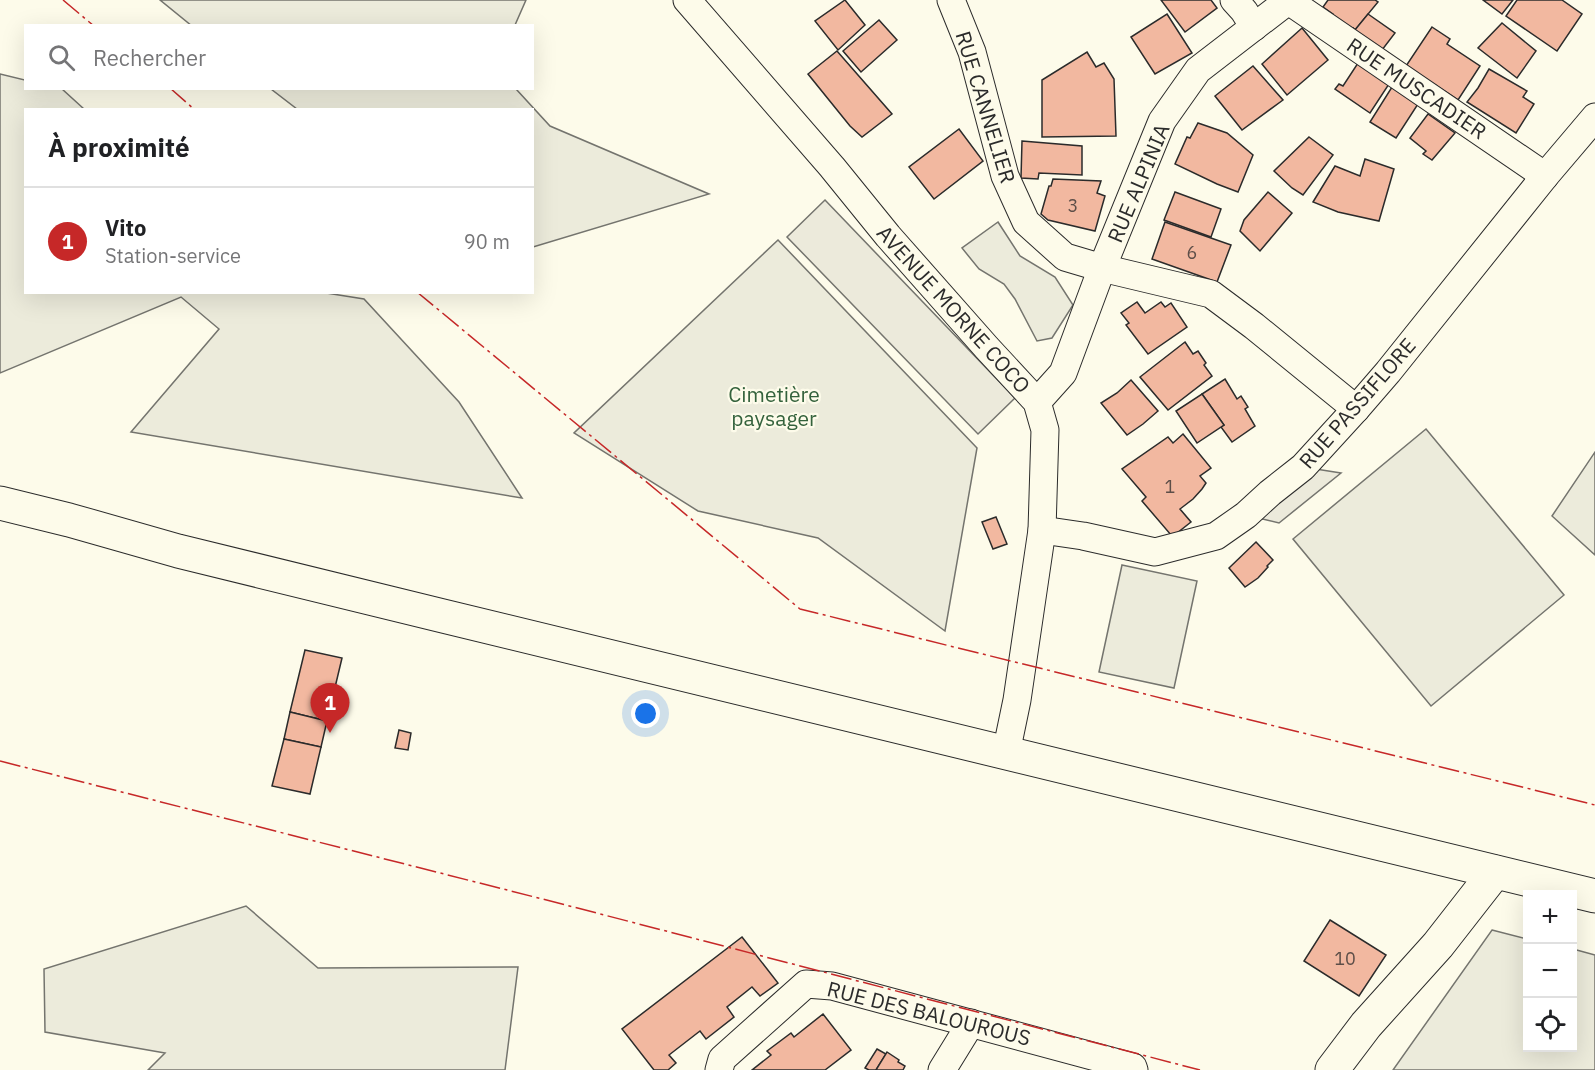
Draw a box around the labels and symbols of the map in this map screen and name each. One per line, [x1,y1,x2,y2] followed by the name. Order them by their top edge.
[950,28,1022,186] street label: RUE CANNELIER
[1342,31,1492,145] street label: RUE MUSCADIER
[1100,119,1176,247] street label: RUE ALPINIA
[1068,194,1078,217] house number: 3
[871,219,1037,399] street label: AVENUE MORNE COCO
[1187,241,1197,264] house number: 6
[1292,332,1422,474] street label: RUE PASSIFLORE
[728,380,820,432] park label: Cimetière paysager
[1165,475,1175,498] house number: 1
[310,684,350,733] pin: 1
[631,699,660,728] your location
[1334,947,1356,970] house number: 10
[824,974,1034,1052] street label: RUE DES BALOUROUS

